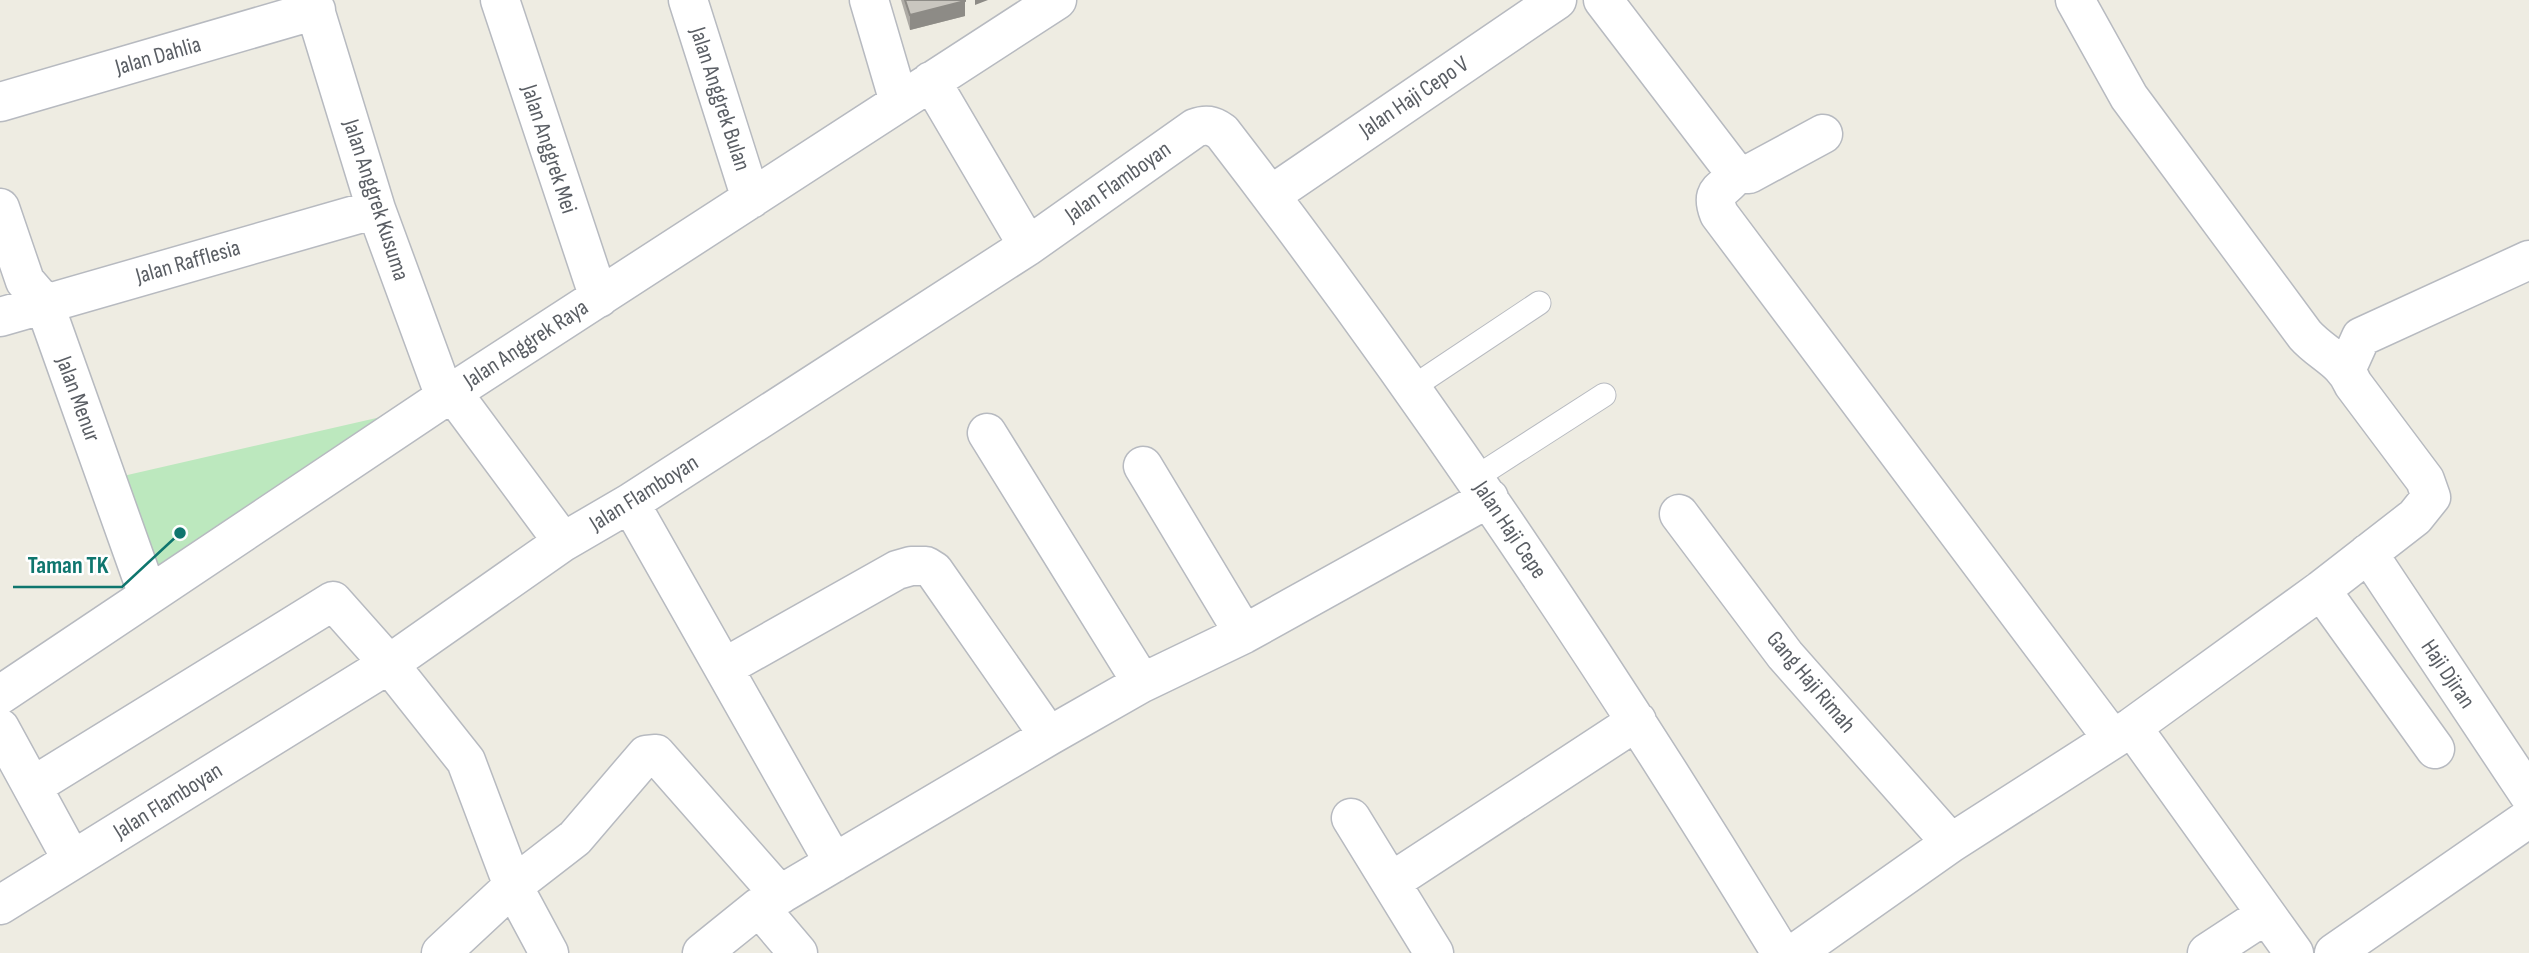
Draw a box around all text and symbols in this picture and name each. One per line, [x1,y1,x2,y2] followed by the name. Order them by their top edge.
[683,23,756,174] street label: Jalan Anggrek Bulan
[111,30,204,82] street label: Jalan Dahlia
[1353,50,1475,144] street label: Jalan Haji Cepo V
[515,80,583,217] street label: Jalan Anggrek Mei
[336,115,415,284] street label: Jalan Anggrek Kusuma
[1059,135,1176,229] street label: Jalan Flamboyan
[132,234,244,291] street label: Jalan Rafflesia
[458,293,594,395] street label: Jalan Anggrek Raya
[49,351,107,446] street label: Jalan Menur
[584,449,704,538] street label: Jalan Flamboyan
[1467,475,1553,584] street label: Jalan Haji Cepe
[13,542,122,587] callout: Taman TK
[27,551,109,580] text: Taman TK
[1760,626,1862,738] street label: Gang Haji Rimah
[2415,634,2481,714] street label: Haji Djiran
[108,757,228,846] street label: Jalan Flamboyan

